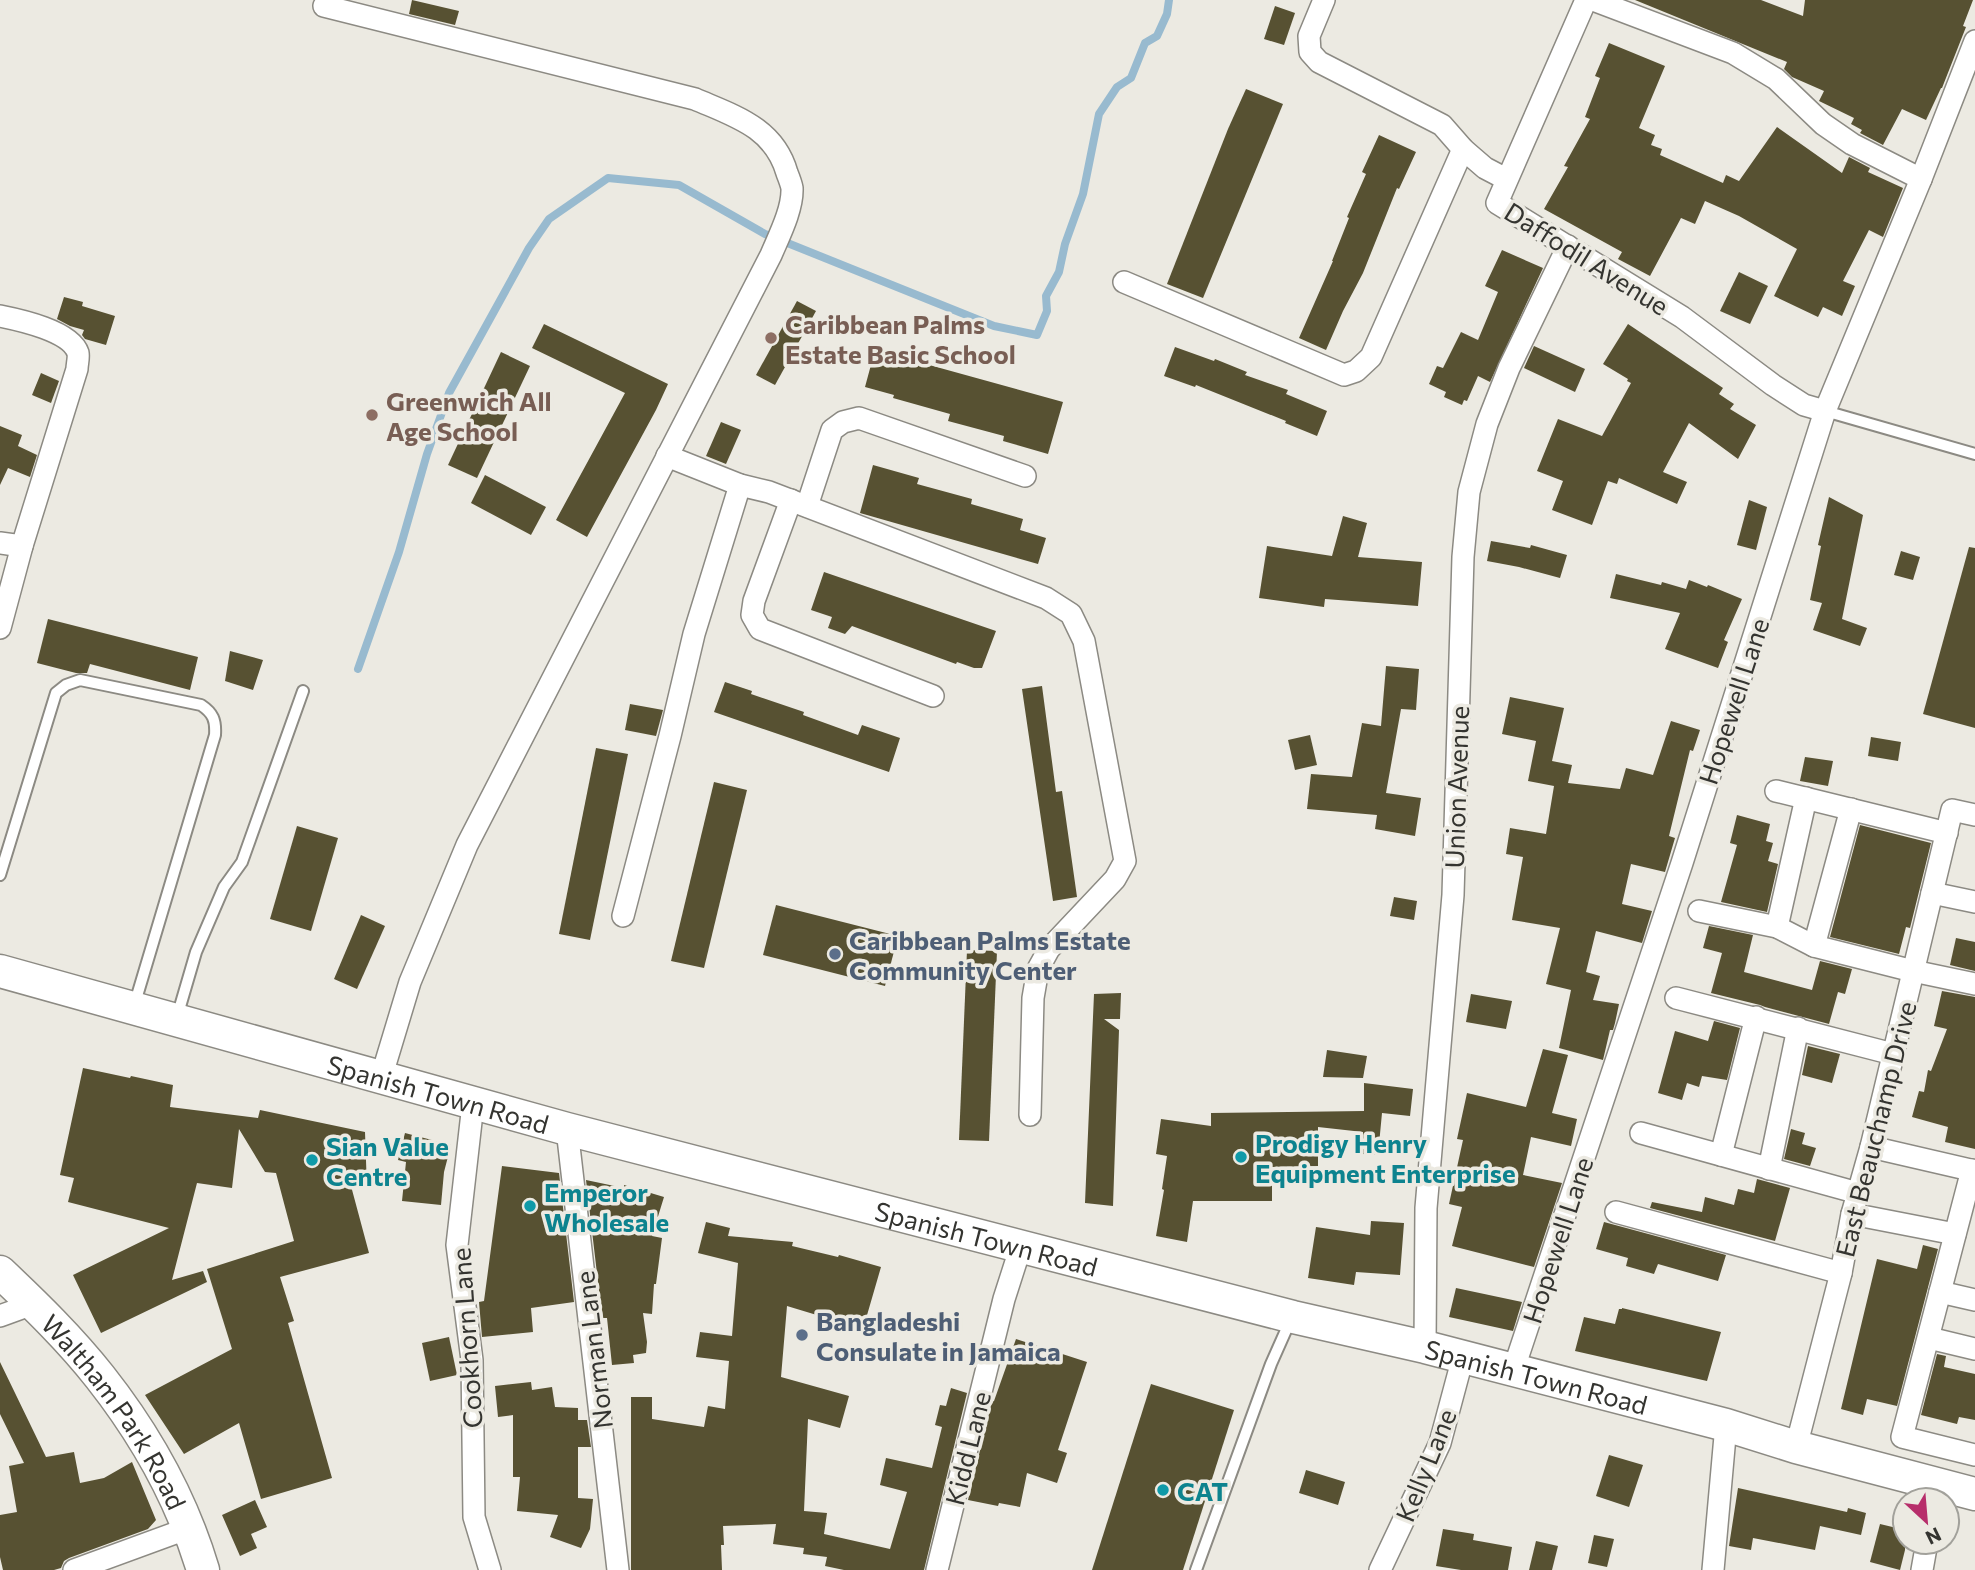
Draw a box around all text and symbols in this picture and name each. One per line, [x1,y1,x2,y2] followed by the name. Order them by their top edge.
[1499,195,1675,321] street label: Daffodil Avenue
[785,308,1016,369] place label: Caribbean Palms Estate Basic School
[763,330,779,346] marker: Caribbean Palms Estate Basic School
[386,385,552,446] place label: Greenwich All Age School
[364,407,380,423] marker: Greenwich All Age School
[1692,614,1774,788] street label: Hopewell Lane
[1438,705,1474,869] street label: Union Avenue
[849,924,1131,985] place label: Caribbean Palms Estate Community Center
[827,946,843,962] marker: Caribbean Palms Estate Community Center
[1828,998,1922,1260] street label: East Beauchamp Drive
[324,1047,553,1139] street label: Spanish Town Road
[1255,1127,1516,1188] place label: Prodigy Henry Equipment Enterprise
[326,1130,449,1191] place label: Sian Value Centre
[1233,1149,1249,1165] marker: Prodigy Henry Equipment Enterprise
[304,1152,320,1168] marker: Sian Value Centre
[1516,1153,1598,1327] street label: Hopewell Lane
[544,1176,669,1237] place label: Emperor Wholesale
[872,1194,1101,1281] street label: Spanish Town Road
[522,1198,538,1214] marker: Emperor Wholesale
[444,1247,488,1429] street label: Cookhorn Lane
[568,1269,618,1431] street label: Norman Lane
[816,1305,1061,1366] place label: Bangladeshi Consulate in Jamaica
[36,1307,194,1514] street label: Waltham Park Road
[794,1327,810,1343] marker: Bangladeshi Consulate in Jamaica
[1422,1332,1651,1420] street label: Spanish Town Road
[938,1388,996,1508] street label: Kidd Lane
[1388,1404,1462,1526] street label: Kelly Lane
[1177,1475,1228,1506] place label: CAT
[1155,1482,1171,1498] marker: CAT
[1891,1486,1961,1556] north arrow
[1922,1523,1945,1550] text: N

